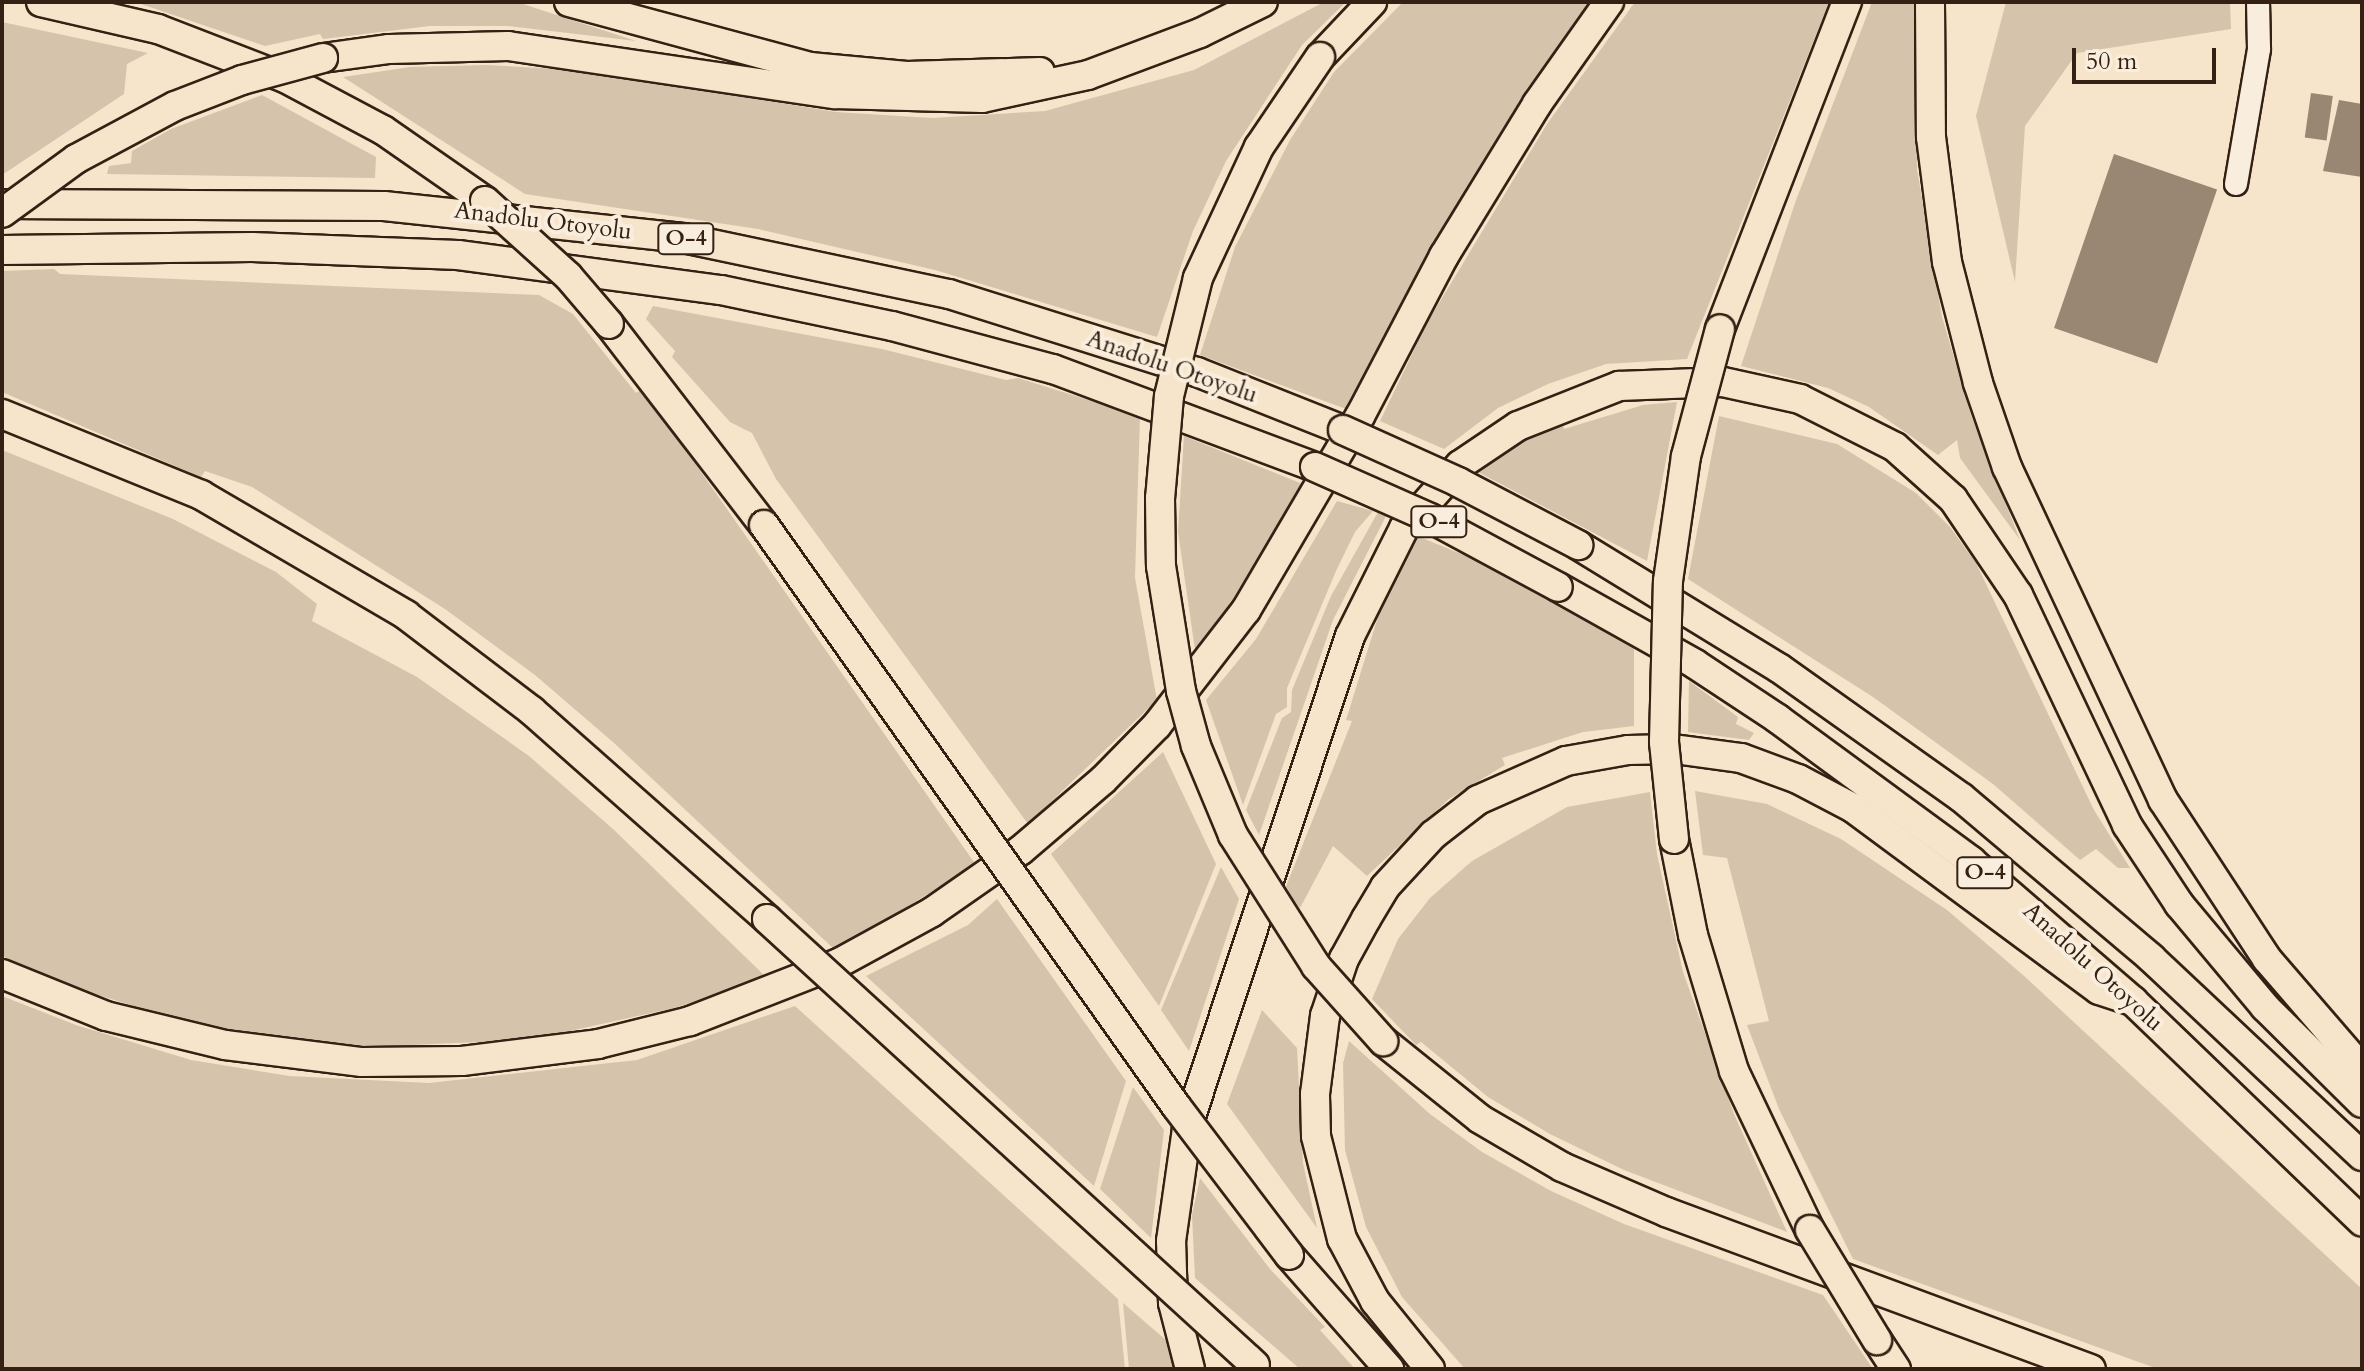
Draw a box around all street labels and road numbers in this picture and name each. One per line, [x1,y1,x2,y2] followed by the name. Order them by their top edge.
[453,196,633,246] street label: Anadolu Otoyolu
[656,221,716,257] road number: O-4
[1083,324,1261,410] street label: Anadolu Otoyolu
[1409,504,1469,540] road number: O-4
[1955,855,2015,891] road number: O-4
[2017,896,2169,1038] street label: Anadolu Otoyolu

